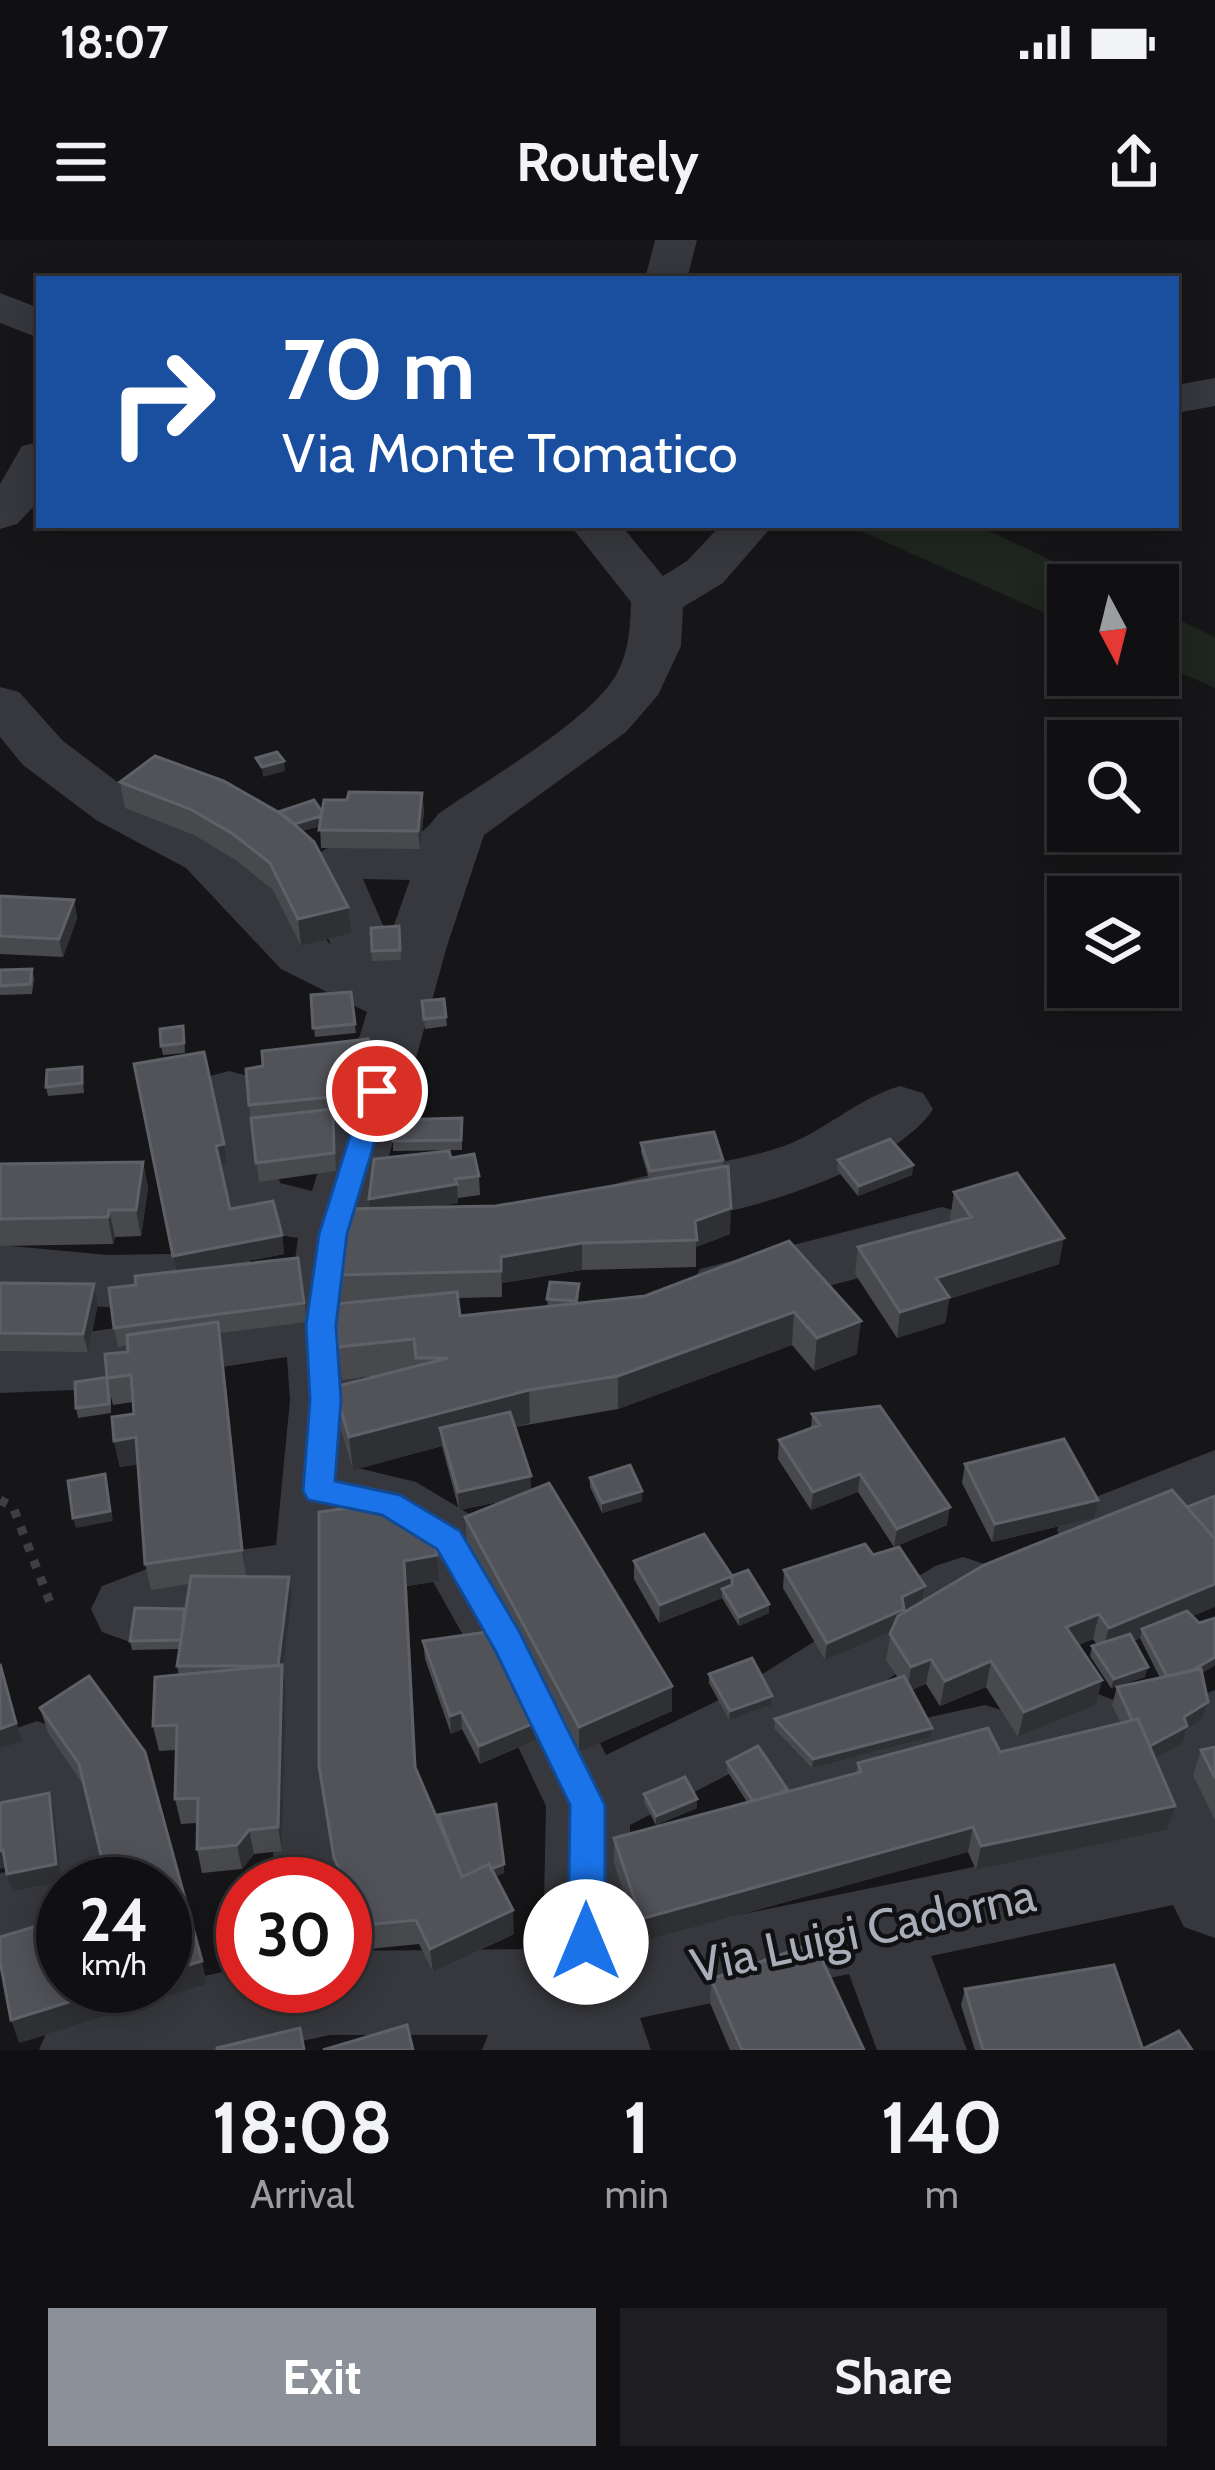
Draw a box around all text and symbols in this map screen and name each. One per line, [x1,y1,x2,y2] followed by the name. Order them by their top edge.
[60,15,169,69] text: 18:07
[48,129,114,195] icon: menu
[516,129,699,195] text: Routely
[1101,129,1167,195] icon: share
[282,318,475,420] text: 70 m
[84,324,240,480] icon: right
[282,420,738,486] text: Via Monte Tomatico
[1047,564,1179,696] north arrow
[1047,564,1179,1008] map controls
[1047,720,1179,852] button: search
[1047,876,1179,1008] button: layers
[326,1040,428,1142] pin
[344,1058,410,1124] icon: arrive
[216,1857,372,2013] speed limit sign: 30
[685,1865,1041,1995] street label: Via Luigi Cadorna
[523,1879,649,2005] position arrow
[80,1883,149,1956] text: 24
[81,1946,147,1983] text: km/h
[212,2084,392,2171] text: 18:08
[623,2084,650,2171] text: 1
[881,2084,1003,2171] text: 140
[250,2170,354,2218] text: Arrival
[604,2170,669,2218] text: min
[925,2170,959,2218] text: m
[48,2308,596,2446] button: Exit
[620,2308,1167,2446] button: Share

